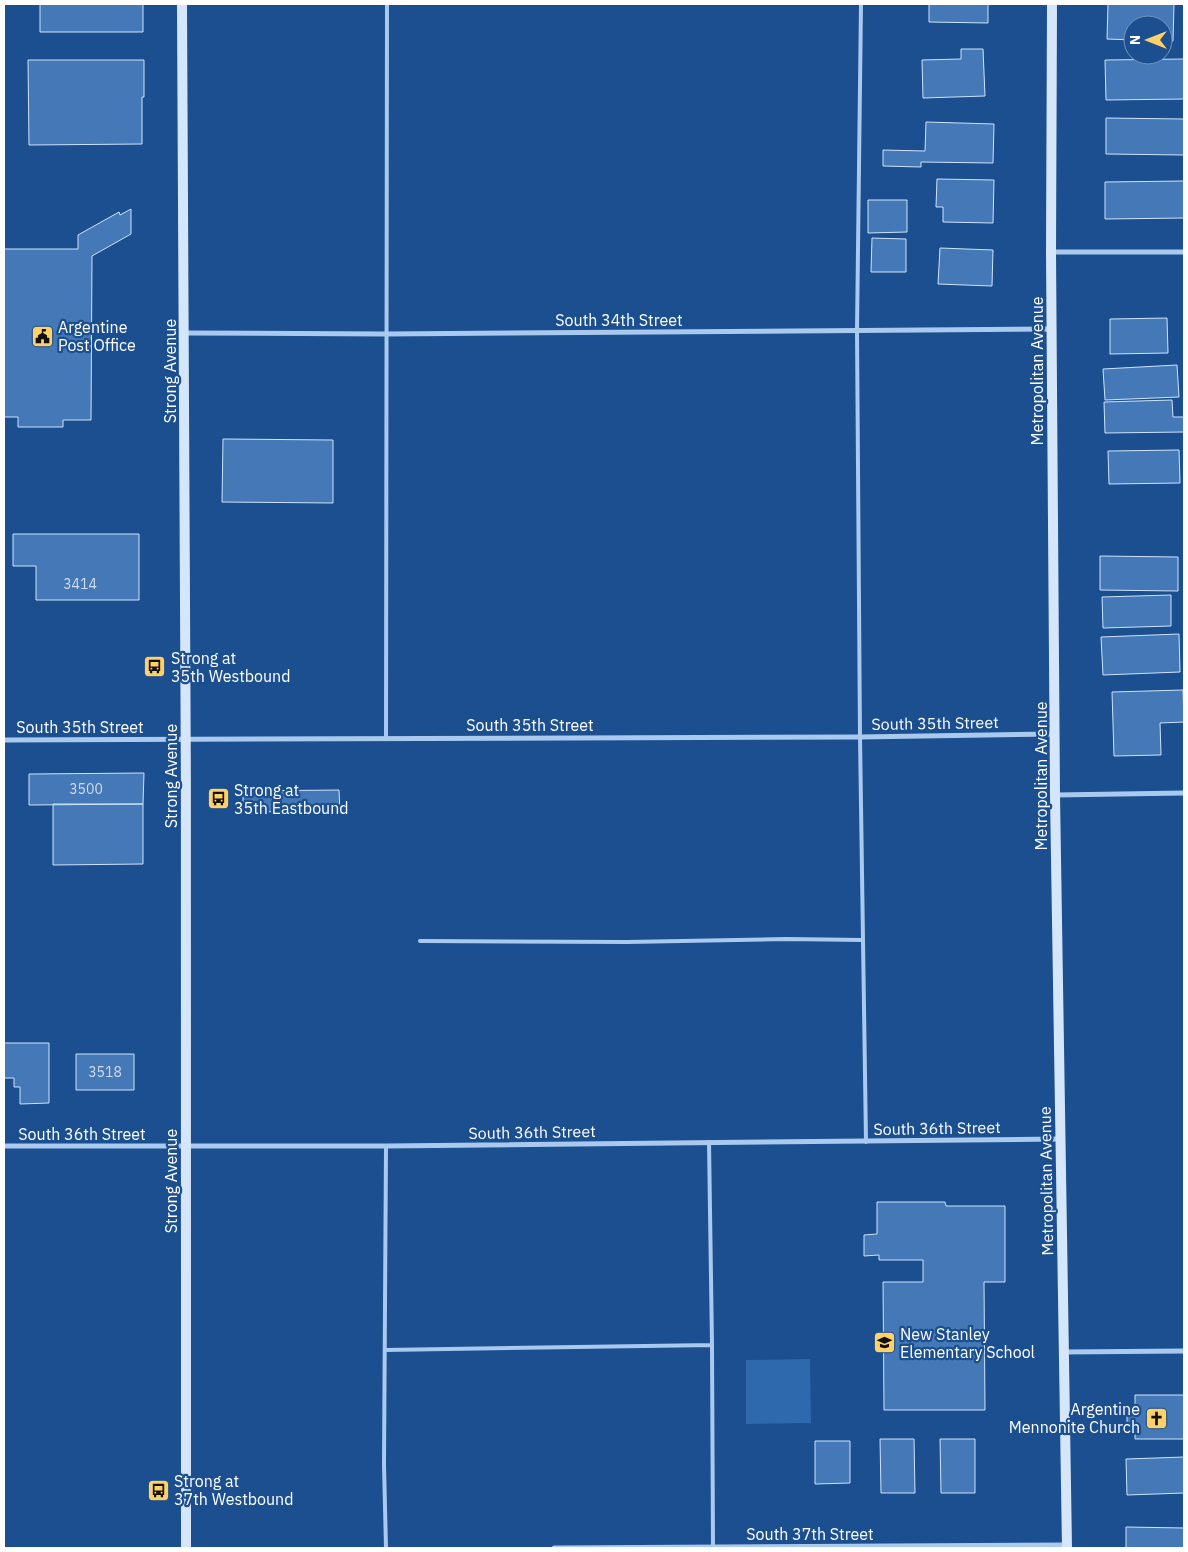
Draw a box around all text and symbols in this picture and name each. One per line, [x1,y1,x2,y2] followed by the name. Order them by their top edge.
[1123,15,1173,65] north arrow
[1126,35,1144,45] text: N
[1027,296,1047,446] street label: Metropolitan Avenue
[555,310,683,330] street label: South 34th Street
[58,317,136,355] place label: Argentine Post Office
[160,319,180,423] street label: Strong Avenue
[30,324,54,348] public building icon: Argentine Post Office
[63,575,97,593] house number: 3414
[171,648,290,686] place label: Strong at 35th Westbound
[143,655,167,679] bus stop icon: Strong at 35th Westbound
[1031,701,1051,851] street label: Metropolitan Avenue
[871,712,999,734] street label: South 35th Street
[466,715,594,735] street label: South 35th Street
[16,717,144,737] street label: South 35th Street
[161,724,181,828] street label: Strong Avenue
[69,780,103,798] house number: 3500
[234,780,349,818] place label: Strong at 35th Eastbound
[206,787,230,811] bus stop icon: Strong at 35th Eastbound
[88,1063,122,1081] house number: 3518
[1035,1106,1057,1256] street label: Metropolitan Avenue
[873,1117,1001,1139] street label: South 36th Street
[468,1121,596,1143] street label: South 36th Street
[18,1124,146,1144] street label: South 36th Street
[161,1129,181,1233] street label: Strong Avenue
[900,1324,1035,1362] place label: New Stanley Elementary School
[872,1331,896,1355] school or university icon: New Stanley Elementary School
[1009,1399,1140,1437] place label: Argentine Mennonite Church
[1144,1406,1168,1430] church icon: Argentine Mennonite Church
[174,1471,293,1509] place label: Strong at 37th Westbound
[146,1478,170,1502] bus stop icon: Strong at 37th Westbound
[746,1524,874,1544] street label: South 37th Street

